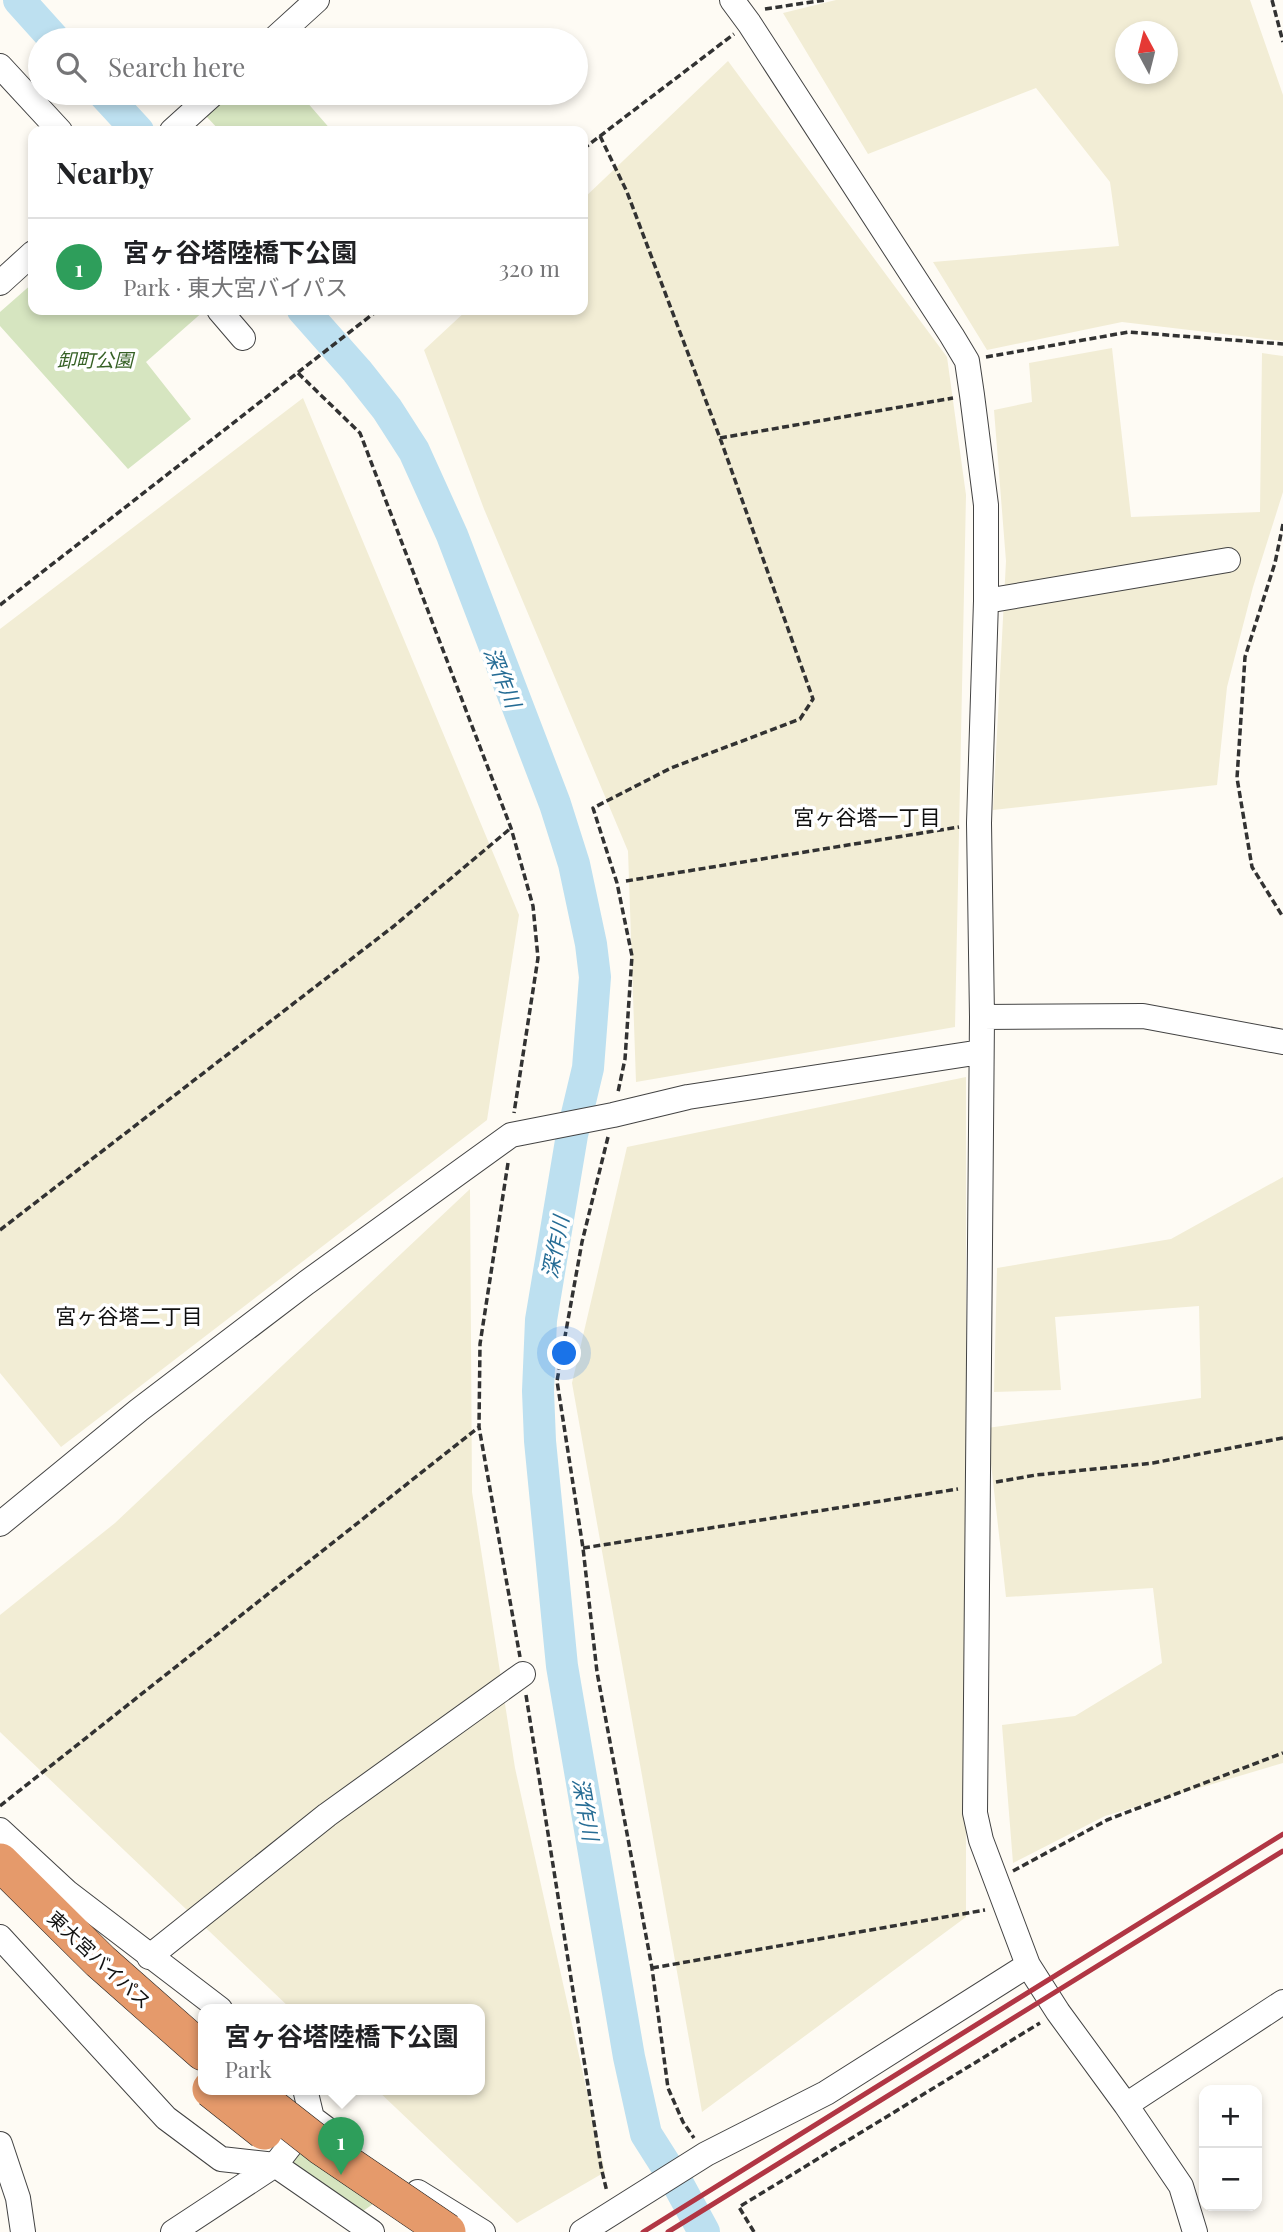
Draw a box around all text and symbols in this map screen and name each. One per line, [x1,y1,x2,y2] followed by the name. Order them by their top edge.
[1115,21,1178,84] north arrow
[28,28,588,105] search box
[52,48,90,86] icon: search
[108,49,245,84] text: Search here
[56,152,154,192] text: Nearby
[123,234,357,269] text: 宮ヶ谷塔陸橋下公園
[75,252,83,283] text: 1
[499,252,560,283] text: 320 m
[123,271,348,302] text: Park · 東大宮バイパス
[57,346,136,372] park label: 卸町公園
[479,643,530,713] water label: 深作川
[794,802,941,830] district label: 宮ヶ谷塔一丁目
[534,1211,574,1281] water label: 深作川
[56,1301,203,1329] district label: 宮ヶ谷塔二丁目
[547,1336,581,1370] your location
[568,1776,607,1844] water label: 深作川
[43,1904,157,2014] street label: 東大宮バイパス
[198,2004,485,2095] popup
[224,2018,459,2053] text: 宮ヶ谷塔陸橋下公園
[224,2053,272,2084] text: Park
[1199,2085,1262,2211] map controls
[1199,2085,1262,2148] button: +
[318,2117,364,2175] pin: 1
[1199,2148,1262,2211] button: −

